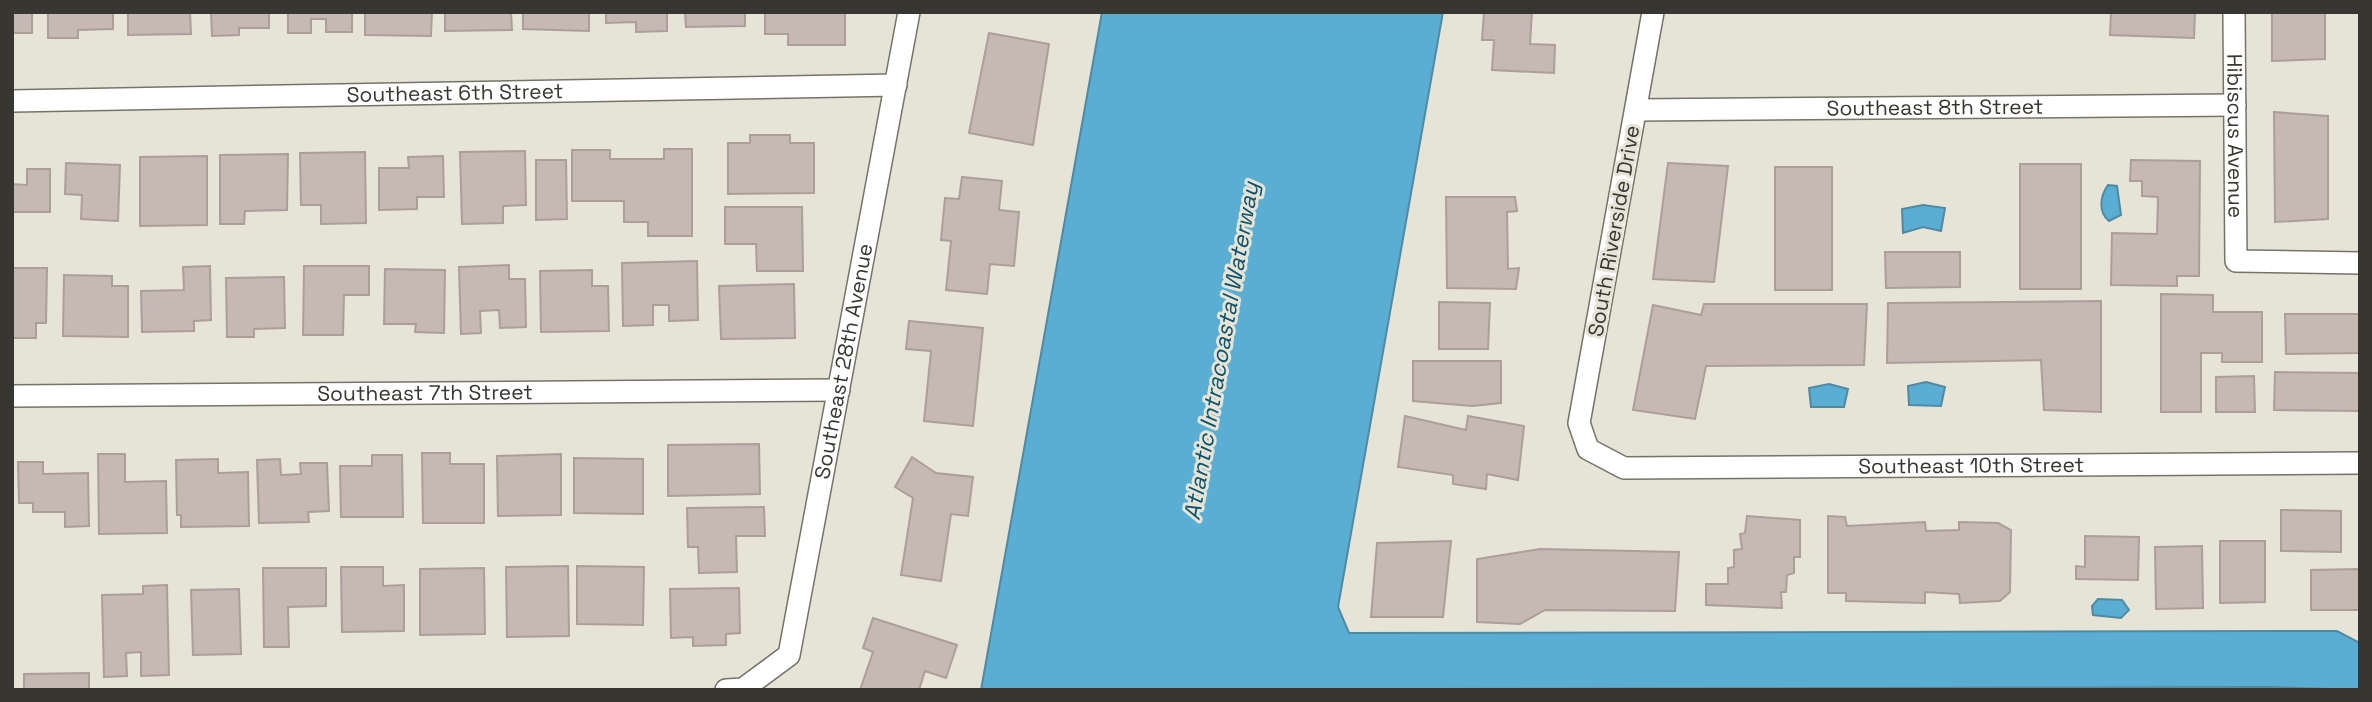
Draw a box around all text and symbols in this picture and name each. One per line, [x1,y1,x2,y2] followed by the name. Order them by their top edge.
[2221,54,2250,218] street label: Hibiscus Avenue
[346,77,563,108] street label: Southeast 6th Street
[1826,93,2044,121] street label: Southeast 8th Street
[1582,123,1645,339] street label: South Riverside Drive
[1176,179,1266,522] water label: Atlantic Intracoastal Waterway
[808,241,879,481] street label: Southeast 28th Avenue
[317,378,533,407] street label: Southeast 7th Street
[1858,451,2084,479] street label: Southeast 10th Street

